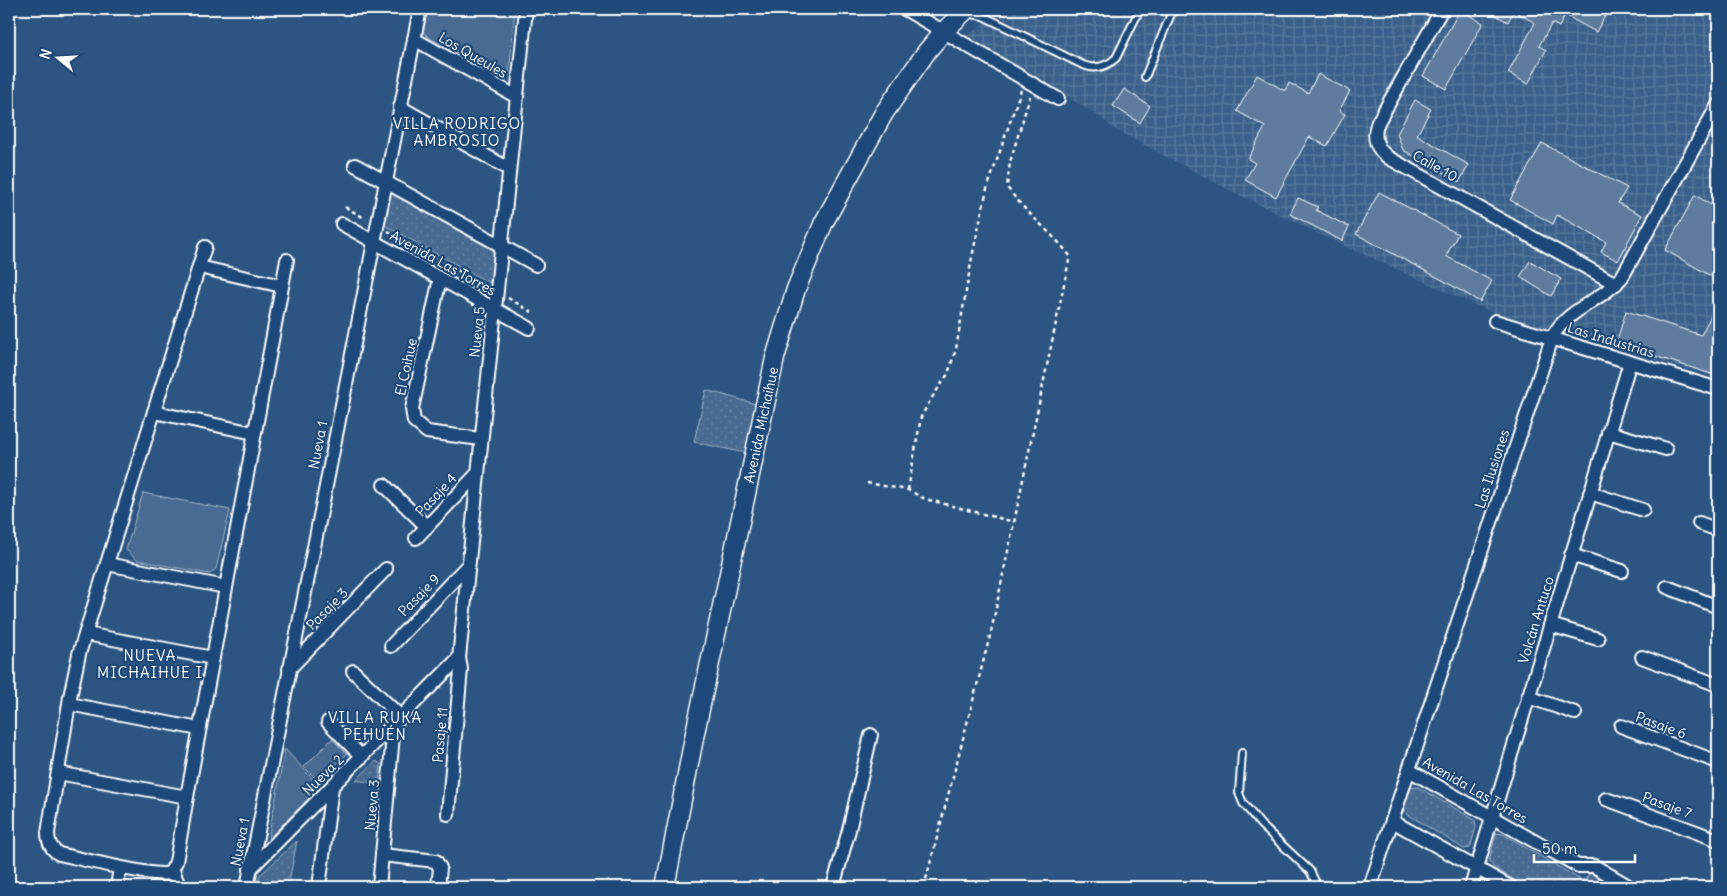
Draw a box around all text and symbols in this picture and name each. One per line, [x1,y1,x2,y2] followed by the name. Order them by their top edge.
[435,28,511,82] street label: Los Queules
[32,32,82,82] north arrow
[36,47,56,61] text: N
[393,114,521,150] district label: VILLA RODRIGO AMBROSIO
[1409,146,1461,186] street label: Calle 10
[387,226,499,300] street label: Avenida Las Torres
[465,306,489,358] street label: Nueva 5
[1565,318,1657,362] street label: Las Industrias
[391,337,421,397] street label: El Coihue
[740,365,782,485] street label: Avenida Michaihue
[305,419,331,471] street label: Nueva 1
[1471,427,1513,511] street label: Las Ilusiones
[412,470,460,520] street label: Pasaje 4
[394,570,444,620] street label: Pasaje 9
[1514,574,1558,666] street label: Volcán Antuco
[302,584,352,634] street label: Pasaje 3
[97,646,203,682] district label: NUEVA MICHAIHUE I
[429,707,451,763] street label: Pasaje 11
[328,708,422,744] district label: VILLA RUKA PEHUÉN
[1633,708,1689,742] street label: Pasaje 6
[299,750,348,799] street label: Nueva 2
[1419,753,1531,827] street label: Avenida Las Torres
[361,779,383,831] street label: Nueva 3
[1640,788,1694,822] street label: Pasaje 7
[227,816,253,868] street label: Nueva 1
[1534,831,1636,863] scale bar
[1542,839,1577,858] text: 50 m

